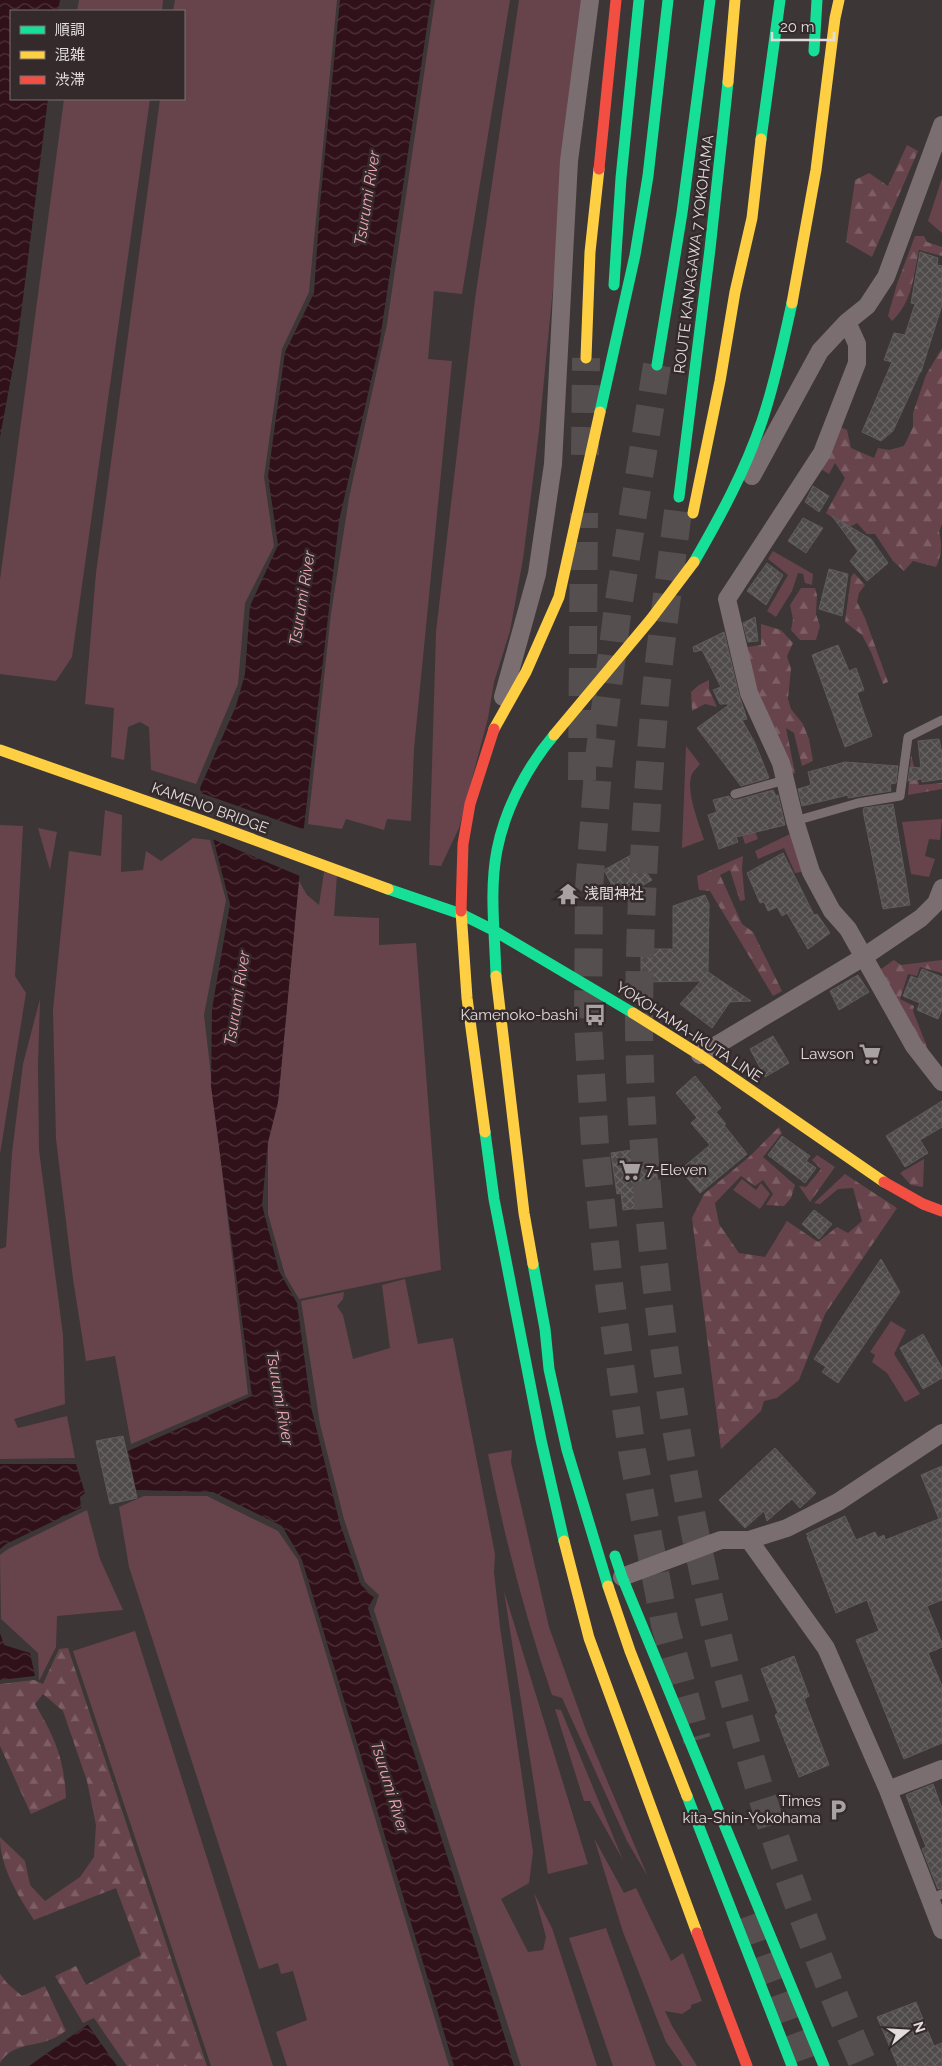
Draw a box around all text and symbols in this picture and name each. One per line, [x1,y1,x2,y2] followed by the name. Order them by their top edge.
[10,10,185,100] legend
[772,10,834,42] scale bar
[780,18,815,36] text: 20 m
[55,21,85,39] text: 順調
[55,46,85,64] text: 混雑
[55,71,85,89] text: 渋滞
[670,134,718,374] street label: ROUTE KANAGAWA 7 YOKOHAMA
[350,149,384,247] water label: Tsurumi River
[285,549,319,647] water label: Tsurumi River
[149,779,271,837] street label: KAMENO BRIDGE
[555,881,581,907] temple icon: 浅間神社
[584,885,644,903] place label: 浅間神社
[220,949,254,1047] water label: Tsurumi River
[612,978,766,1086] street label: YOKOHAMA-IKUTA LINE
[582,1002,608,1028] bus stop icon: Kamenoko-bashi
[460,1006,578,1024] place label: Kamenoko-bashi
[857,1041,883,1067] supermarket icon: Lawson
[800,1045,854,1063] place label: Lawson
[617,1157,643,1183] supermarket icon: 7-Eleven
[646,1161,707,1179] place label: 7-Eleven
[262,1349,298,1447] water label: Tsurumi River
[367,1739,413,1836] water label: Tsurumi River
[682,1792,821,1827] place label: Times kita-Shin-Yokohama
[825,1797,851,1823] parking icon: Times kita-Shin-Yokohama
[882,2006,932,2056] north arrow
[910,2019,929,2035] text: N

